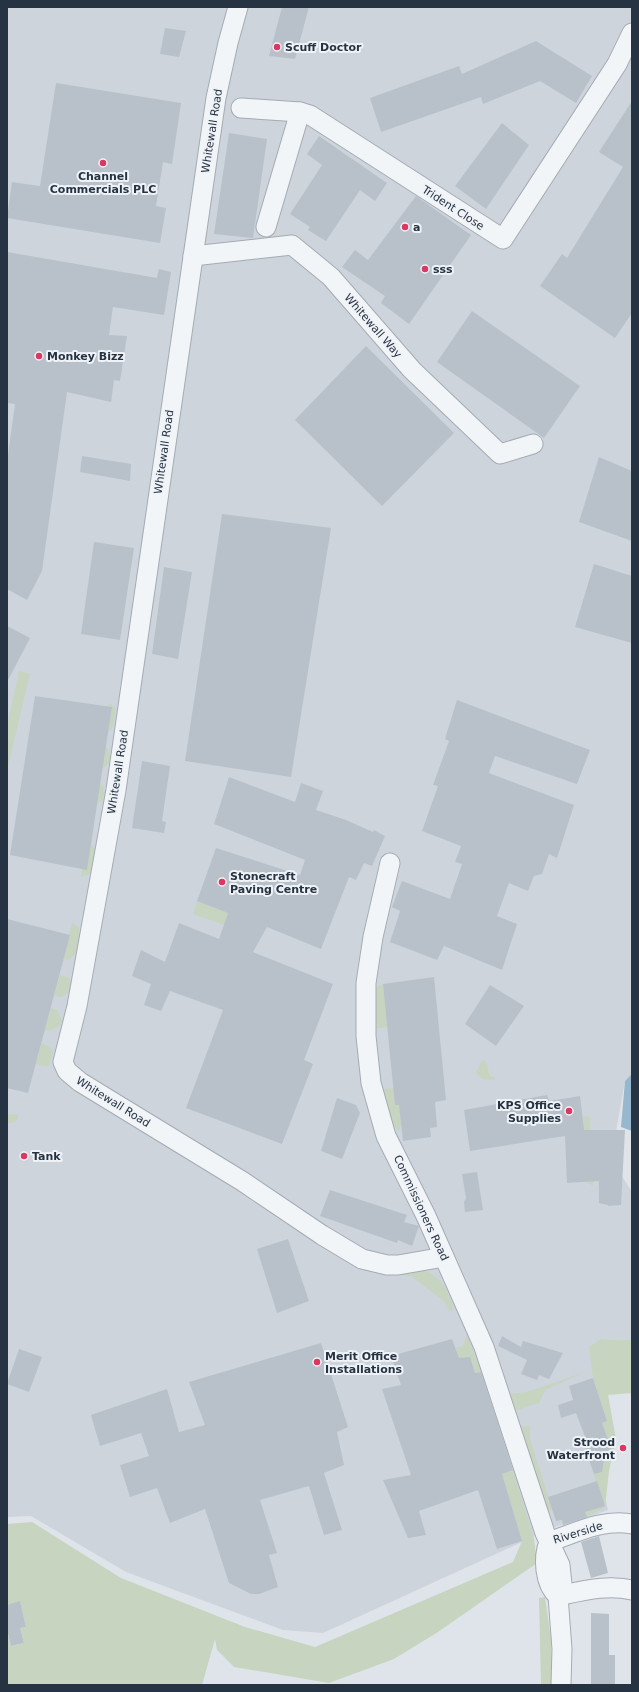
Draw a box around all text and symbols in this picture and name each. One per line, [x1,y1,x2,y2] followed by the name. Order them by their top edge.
[285,41,362,54] place label: Scuff Doctor
[272,42,282,52] marker: Scuff Doctor
[199,88,225,174] street label: Whitewall Road
[98,158,108,168] marker: Channel Commercials PLC
[50,170,156,196] place label: Channel Commercials PLC
[419,183,487,233] street label: Trident Close
[413,221,420,234] place label: a
[400,222,410,232] marker: a
[433,263,453,276] place label: sss
[420,264,430,274] marker: sss
[342,291,405,361] street label: Whitewall Way
[47,350,124,363] place label: Monkey Bizz
[34,351,44,361] marker: Monkey Bizz
[152,409,176,495] street label: Whitewall Road
[105,729,131,815] street label: Whitewall Road
[230,870,317,896] place label: Stonecraft Paving Centre
[217,877,227,887] marker: Stonecraft Paving Centre
[74,1074,152,1130] street label: Whitewall Road
[497,1099,561,1125] place label: KPS Office Supplies
[564,1106,574,1116] marker: KPS Office Supplies
[32,1150,61,1163] place label: Tank
[19,1151,29,1161] marker: Tank
[391,1153,451,1263] street label: Commissioners Road
[325,1350,403,1376] place label: Merit Office Installations
[312,1357,322,1367] marker: Merit Office Installations
[547,1436,615,1462] place label: Strood Waterfront
[618,1443,628,1453] marker: Strood Waterfront
[552,1519,605,1547] street label: Riverside

